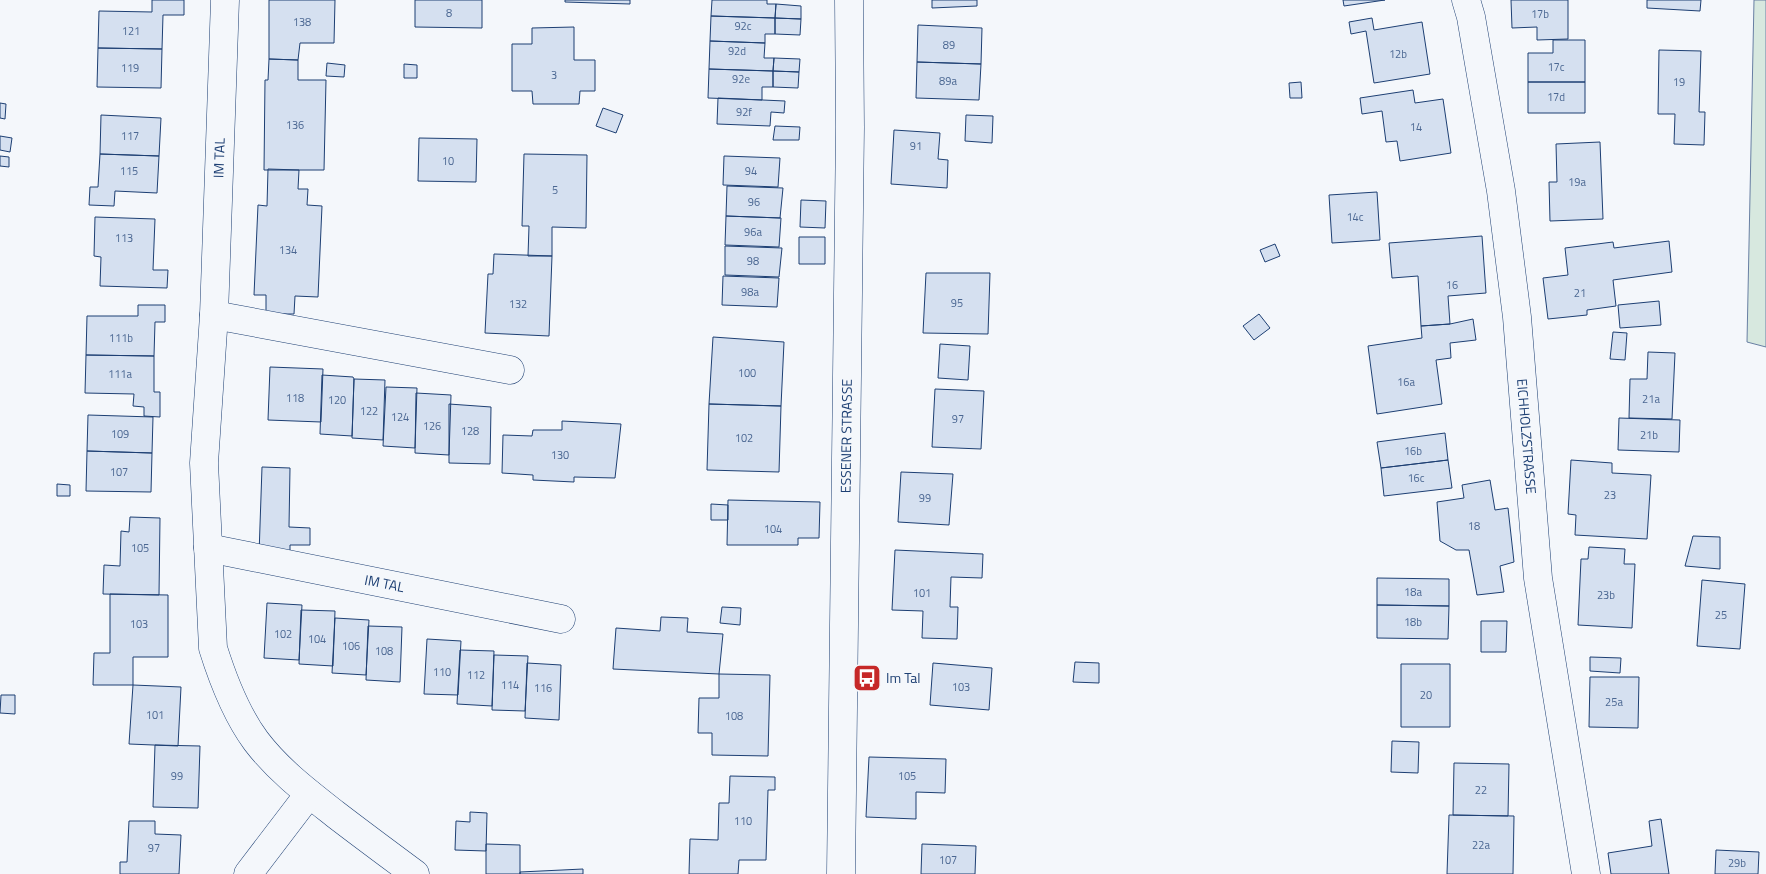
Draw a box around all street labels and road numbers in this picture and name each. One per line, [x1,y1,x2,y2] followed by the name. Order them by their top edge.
[207,137,230,178] street label: IM TAL
[1512,378,1542,495] street label: EICHHOLZSTRASSE
[835,379,857,493] street label: ESSENER STRASSE
[363,569,407,597] street label: IM TAL

